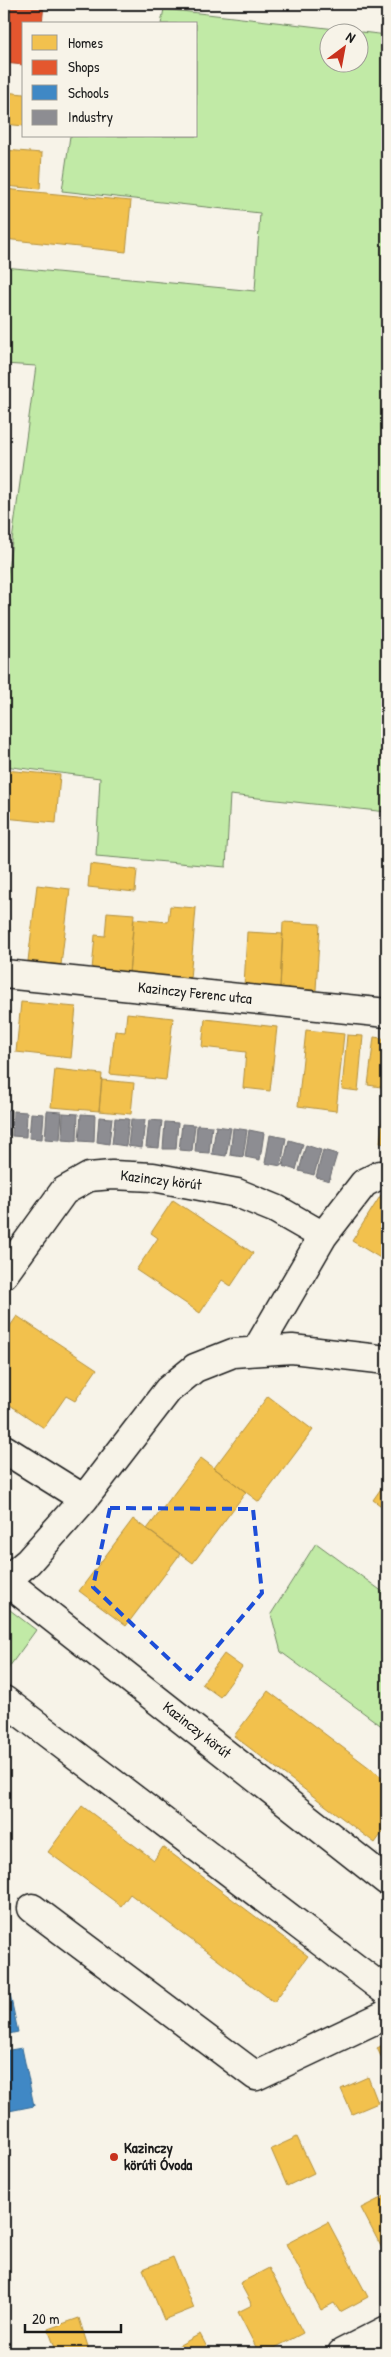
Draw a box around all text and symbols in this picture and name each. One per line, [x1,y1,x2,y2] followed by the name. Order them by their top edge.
[22,22,198,138] legend
[318,22,368,72] north arrow
[343,27,360,47] text: N
[68,32,103,53] text: Homes
[68,56,100,77] text: Shops
[68,82,109,103] text: Schools
[68,106,113,127] text: Industry
[137,976,253,1009] street label: Kazinczy Ferenc utca
[119,1164,204,1195] street label: Kazinczy körút
[159,1696,237,1763] street label: Kazinczy körút
[124,2137,192,2175] place label: Kazinczy körúti Óvoda
[108,2151,120,2163] marker: Kazinczy körúti Óvoda
[25,2302,121,2334] scale bar
[32,2308,59,2329] text: 20 m

